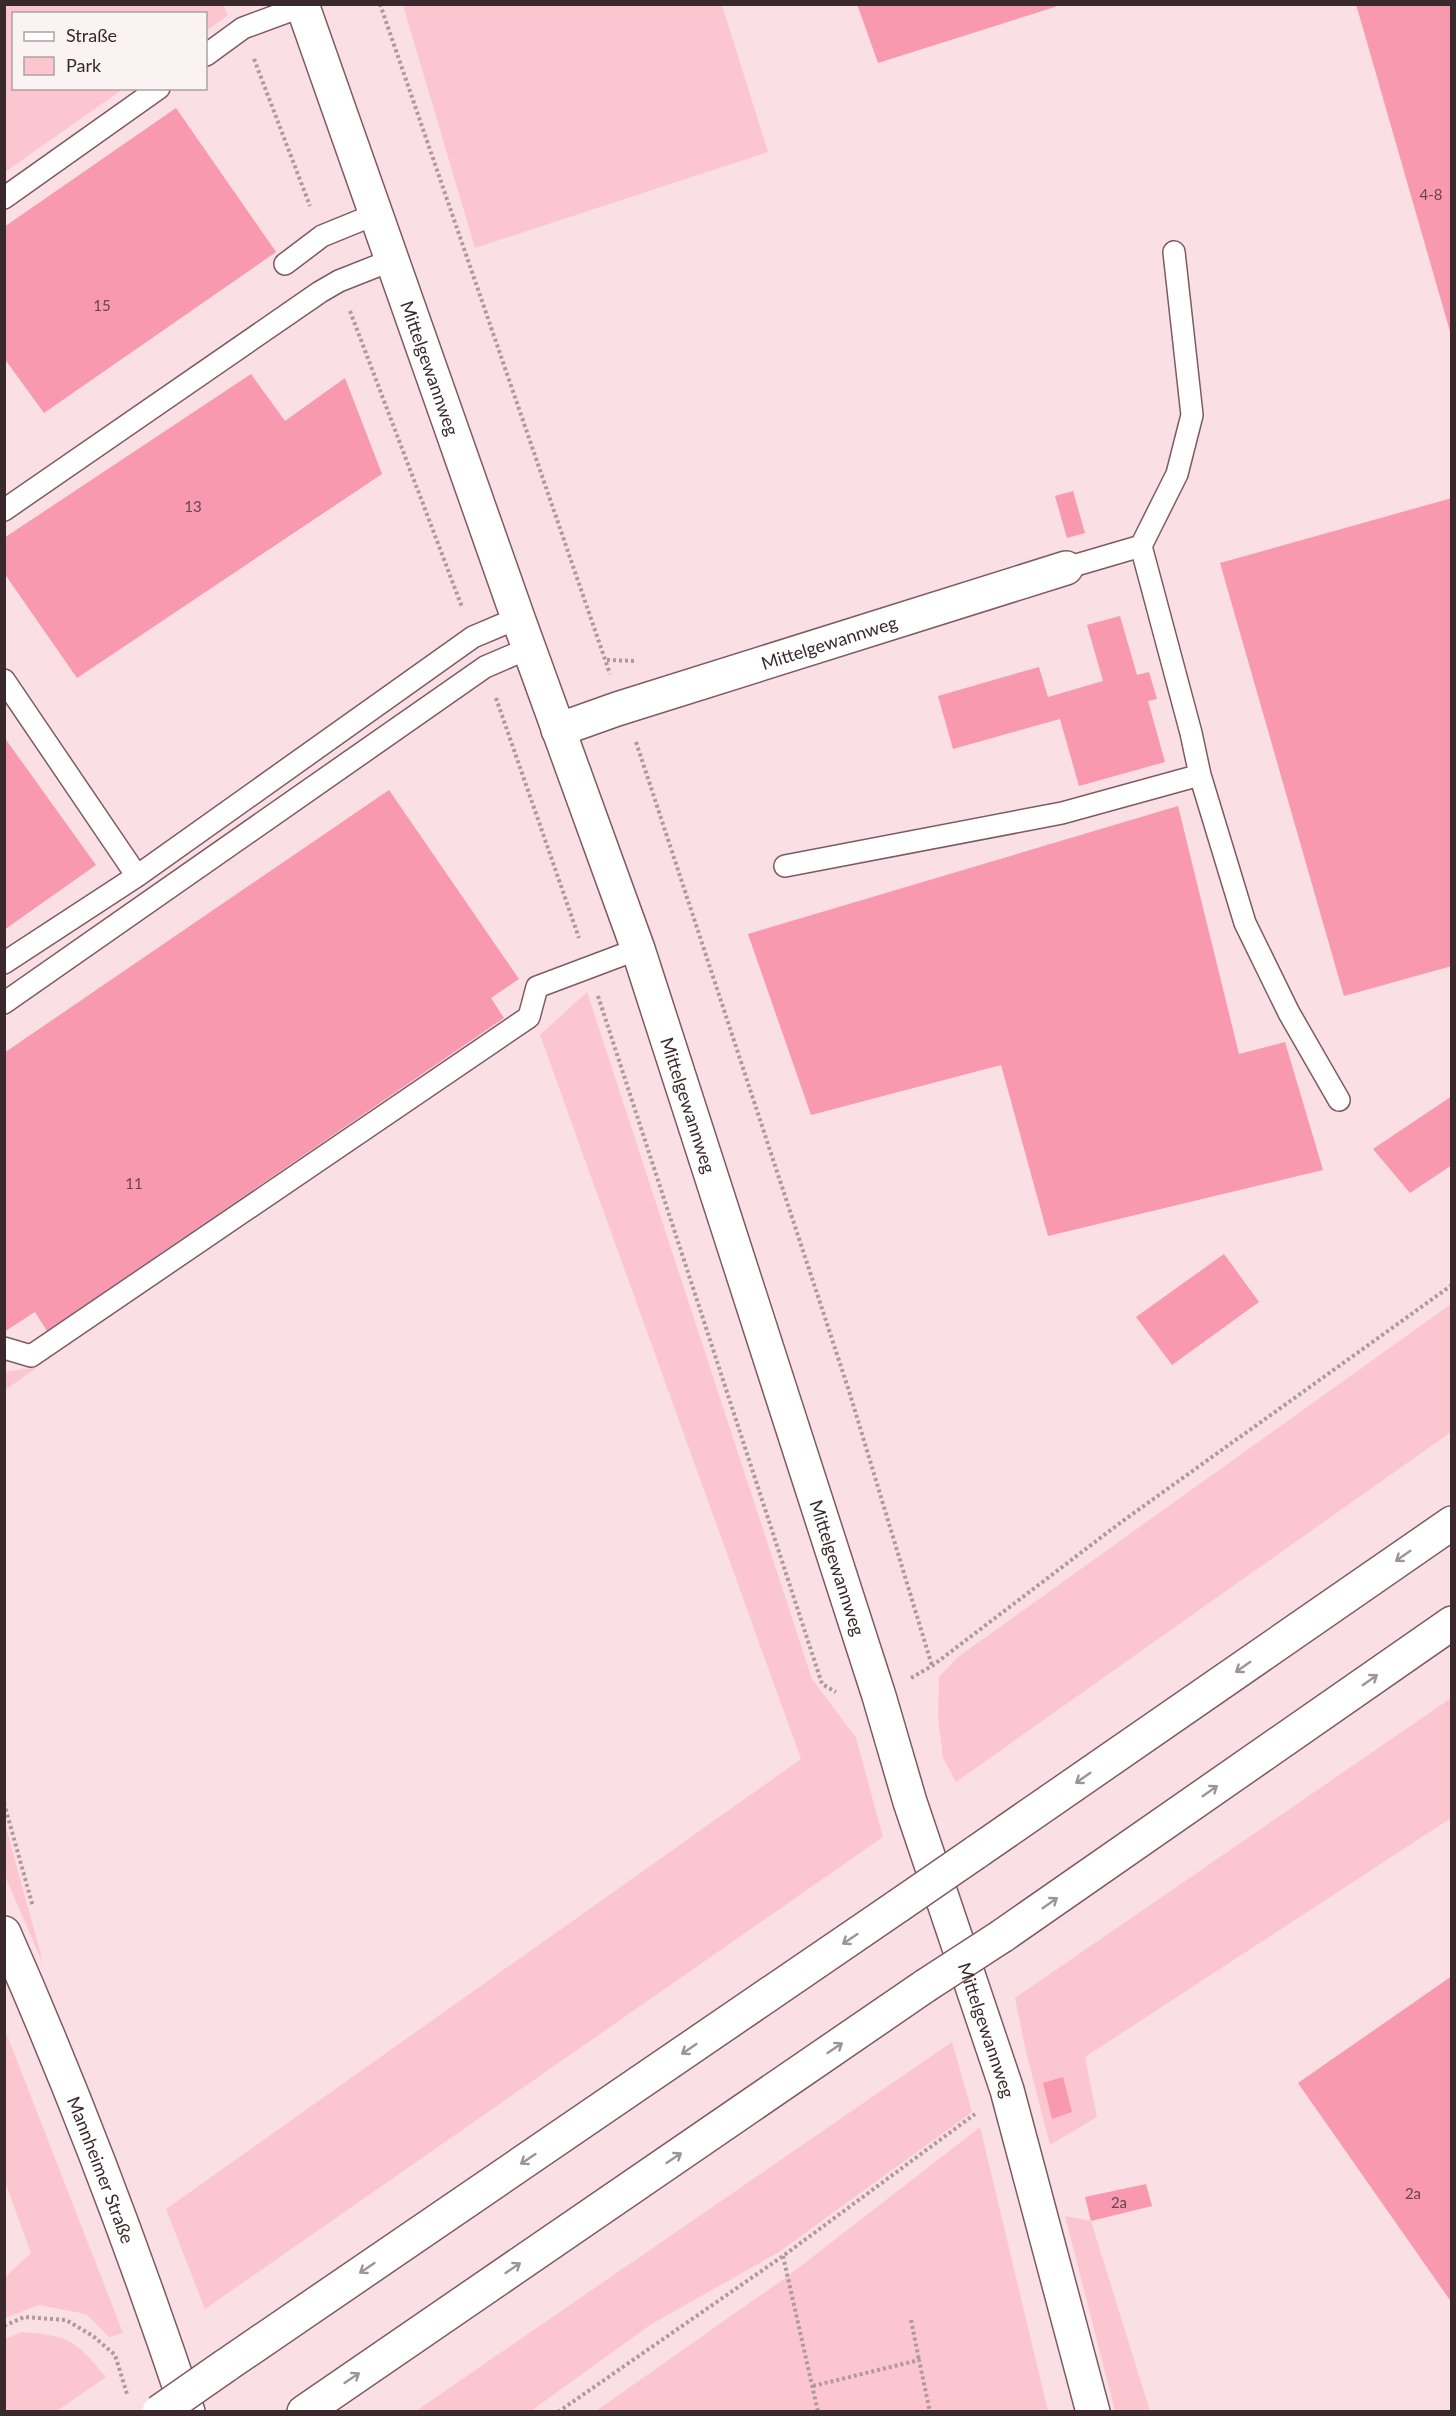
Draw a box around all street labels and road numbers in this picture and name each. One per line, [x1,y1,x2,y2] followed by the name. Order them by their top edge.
[396,298,464,439] street label: Mittelgewannweg
[758,611,900,674] street label: Mittelgewannweg
[656,1034,721,1176] street label: Mittelgewannweg
[805,1497,870,1638] street label: Mittelgewannweg
[954,1960,1020,2100] street label: Mittelgewannweg
[63,2093,139,2246] street label: Mannheimer Straße

